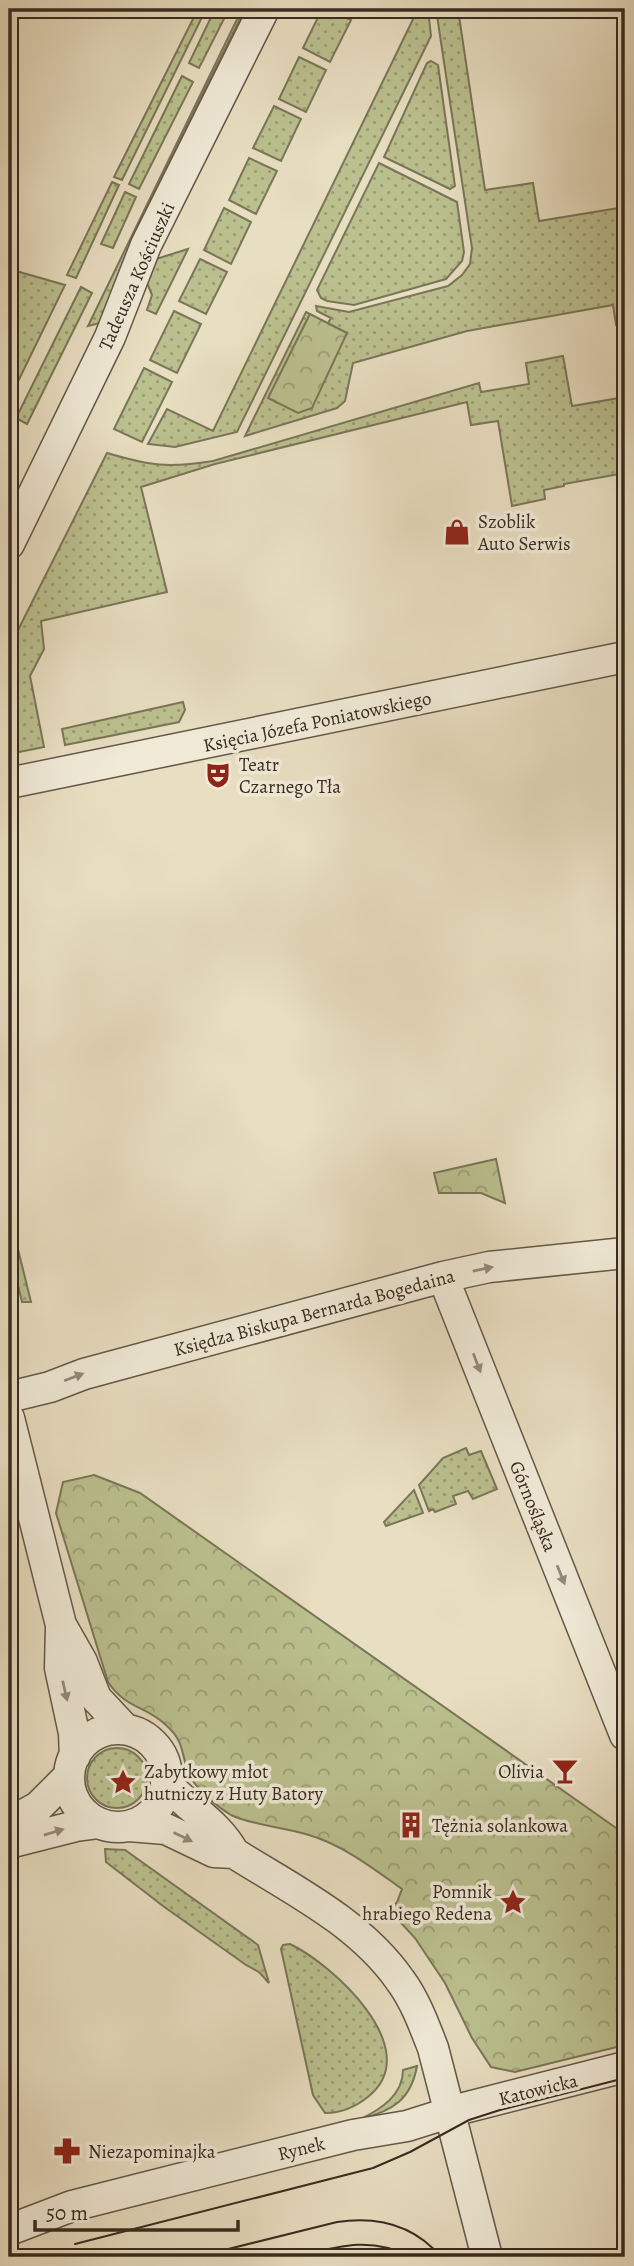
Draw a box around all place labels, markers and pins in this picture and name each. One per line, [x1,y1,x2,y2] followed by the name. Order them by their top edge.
[477,509,571,557] place label: Szoblik Auto Serwis
[442,517,472,547] shop icon: Szoblik Auto Serwis
[239,752,341,800] place label: Teatr Czarnego Tła
[203,760,233,790] theatre icon: Teatr Czarnego Tła
[550,1756,580,1786] bar icon: Olivia
[144,1759,324,1807] place label: Zabytkowy młot hutniczy z Huty Batory
[498,1759,544,1785] place label: Olivia
[108,1767,138,1797] place icon: Zabytkowy młot hutniczy z Huty Batory
[396,1810,426,1840] building icon: Tężnia solankowa
[432,1813,568,1839] place label: Tężnia solankowa
[362,1879,493,1927] place label: Pomnik hrabiego Redena
[498,1887,528,1917] place icon: Pomnik hrabiego Redena
[52,2136,82,2166] pharmacy icon: Niezapominajka
[88,2139,216,2165] place label: Niezapominajka

